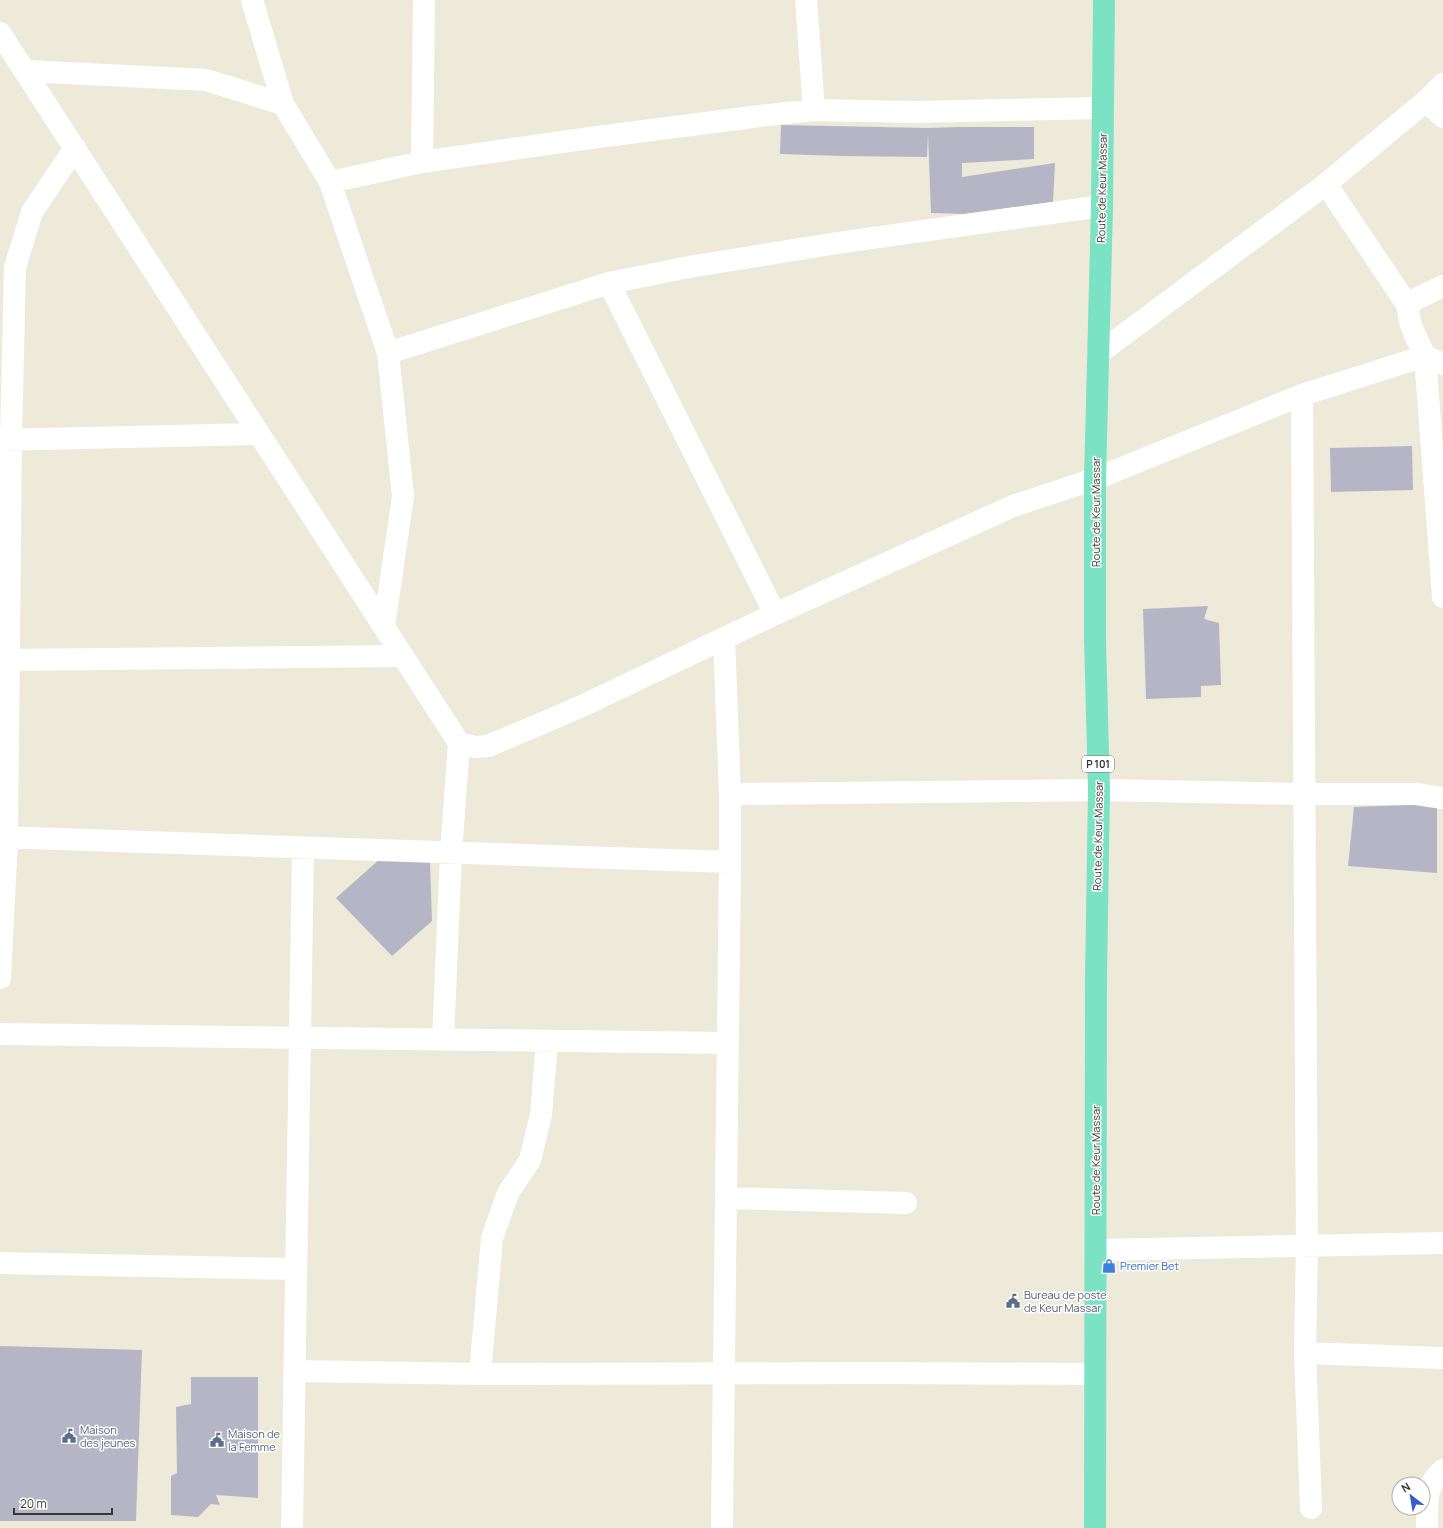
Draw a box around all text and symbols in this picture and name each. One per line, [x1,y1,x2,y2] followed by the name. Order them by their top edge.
[1093,133,1110,243] street label: Route de Keur Massar
[1088,457,1103,567] street label: Route de Keur Massar
[1082,756,1114,772] road number: P 101
[1089,781,1106,891] street label: Route de Keur Massar
[1088,1105,1103,1215] street label: Route de Keur Massar
[1101,1258,1117,1274] shop icon: Premier Bet
[1120,1258,1179,1273] place label: Premier Bet
[1024,1287,1107,1315] place label: Bureau de poste de Keur Massar
[1005,1293,1021,1309] public building icon: Bureau de poste de Keur Massar
[80,1422,136,1450] place label: Maison des jeunes
[228,1426,280,1454] place label: Maison de la Femme
[61,1428,77,1444] public building icon: Maison des jeunes
[209,1432,225,1448] public building icon: Maison de la Femme
[1391,1476,1431,1516] north arrow
[1398,1478,1413,1495] text: N
[14,1490,112,1516] scale bar
[20,1495,47,1512] text: 20 m

